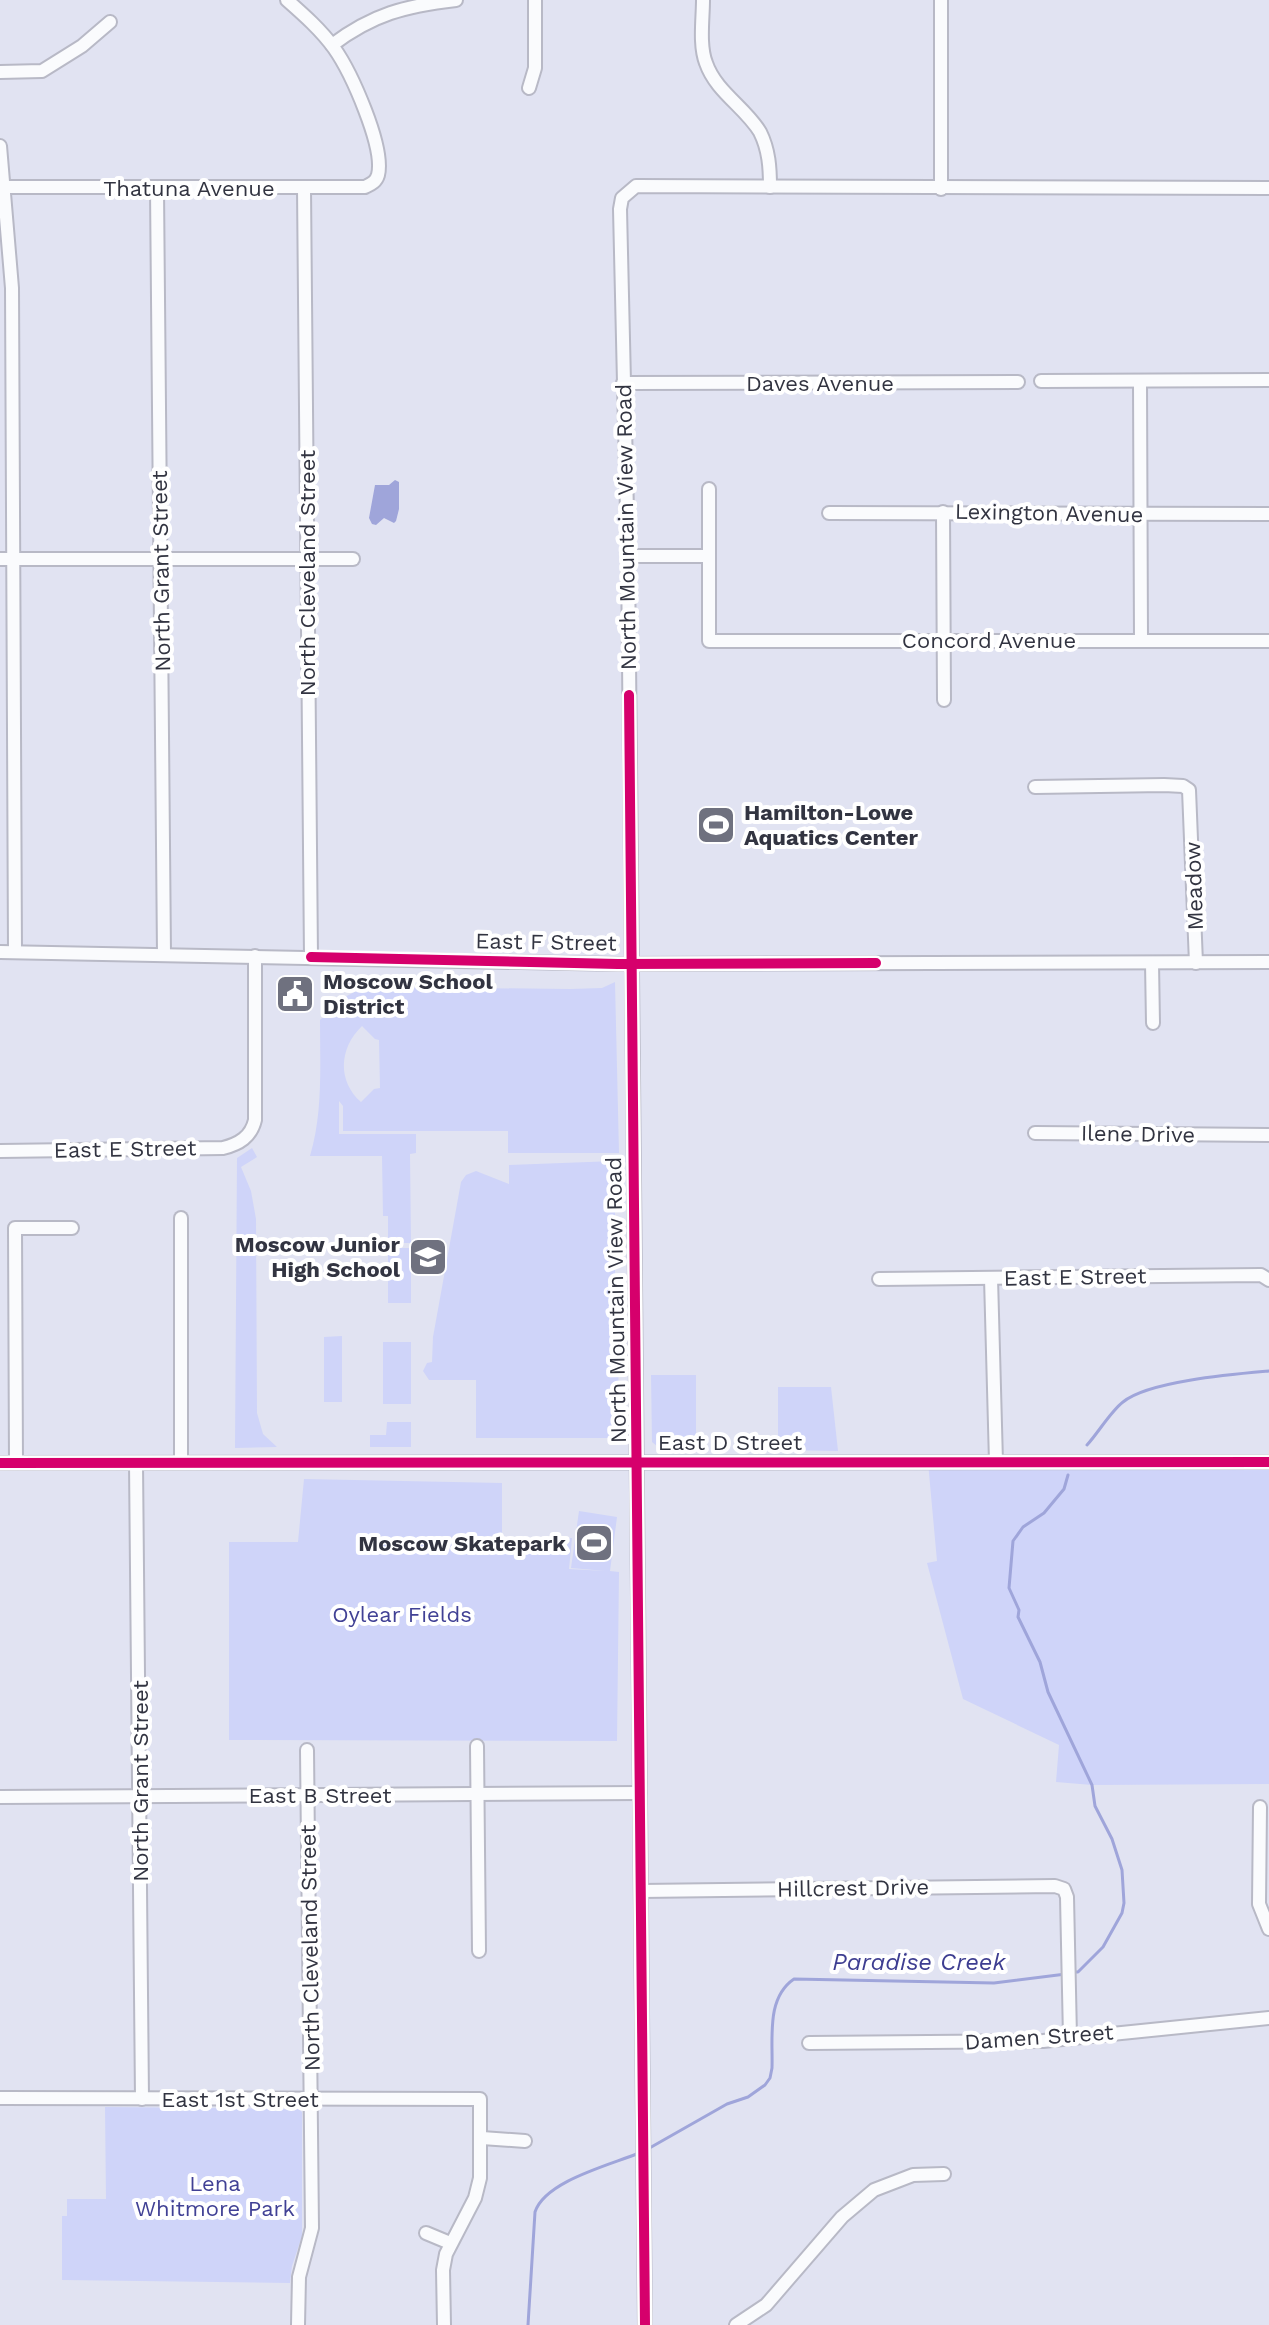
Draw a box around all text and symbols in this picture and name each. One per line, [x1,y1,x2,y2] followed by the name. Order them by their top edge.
[103,176,275,201] street label: Thatuna Avenue
[746,371,894,396] street label: Daves Avenue
[611,384,641,670] street label: North Mountain View Road
[295,450,320,696] street label: North Cleveland Street
[147,470,175,672] street label: North Grant Street
[955,499,1143,527] street label: Lexington Avenue
[902,628,1076,653] street label: Concord Avenue
[744,800,918,850] place label: Hamilton-Lowe Aquatics Center
[695,804,737,846] sports icon: Hamilton-Lowe Aquatics Center
[1180,841,1208,931] street label: Meadow
[475,928,617,956] street label: East F Street
[323,969,493,1019] place label: Moscow School District
[274,973,316,1015] public building icon: Moscow School District
[1081,1121,1195,1147] street label: Ilene Drive
[54,1135,196,1163] street label: East E Street
[601,1157,631,1443] street label: North Mountain View Road
[235,1232,401,1282] place label: Moscow Junior High School
[407,1236,449,1278] school or university icon: Moscow Junior High School
[1004,1263,1146,1291] street label: East E Street
[658,1430,802,1455] street label: East D Street
[573,1522,615,1564] sports icon: Moscow Skatepark
[358,1531,566,1556] place label: Moscow Skatepark
[332,1602,472,1627] park label: Oylear Fields
[128,1680,153,1882] street label: North Grant Street
[249,1783,391,1808] street label: East B Street
[295,1825,325,2071] street label: North Cleveland Street
[777,1874,929,1902] street label: Hillcrest Drive
[832,1948,1007,1976] water label: Paradise Creek
[964,2019,1114,2055] street label: Damen Street
[161,2087,319,2112] street label: East 1st Street
[135,2171,295,2221] park label: Lena Whitmore Park

